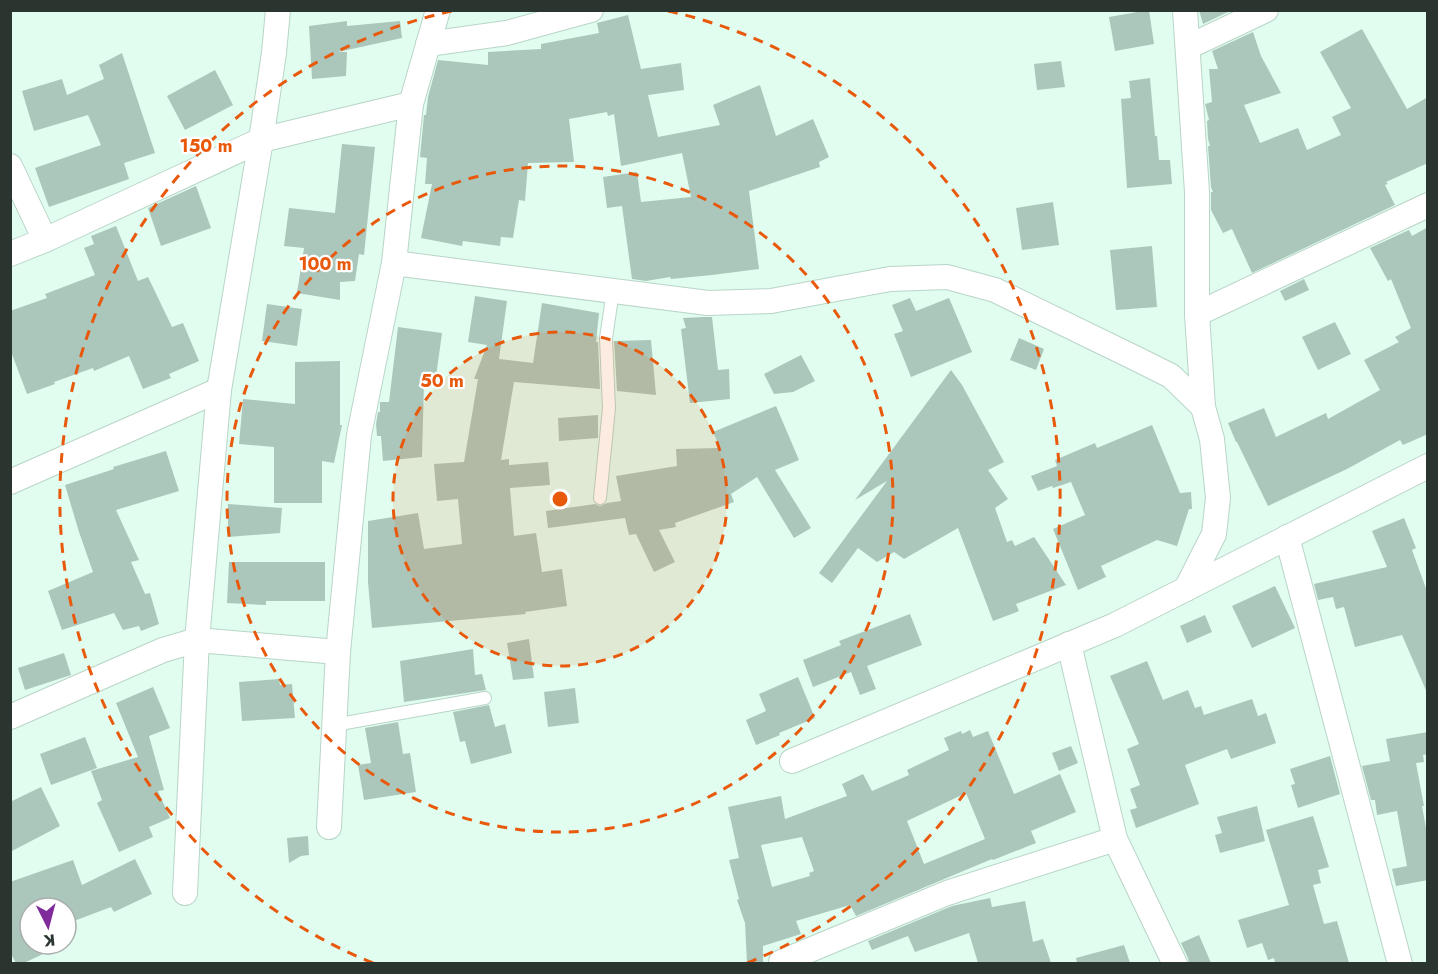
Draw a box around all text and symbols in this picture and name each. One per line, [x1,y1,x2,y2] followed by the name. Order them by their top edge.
[180,133,232,159] text: 150 m
[298,251,352,277] text: 100 m
[420,368,464,394] text: 50 m
[550,489,570,509] centre of rings
[18,896,78,956] north arrow
[42,928,56,953] text: K

